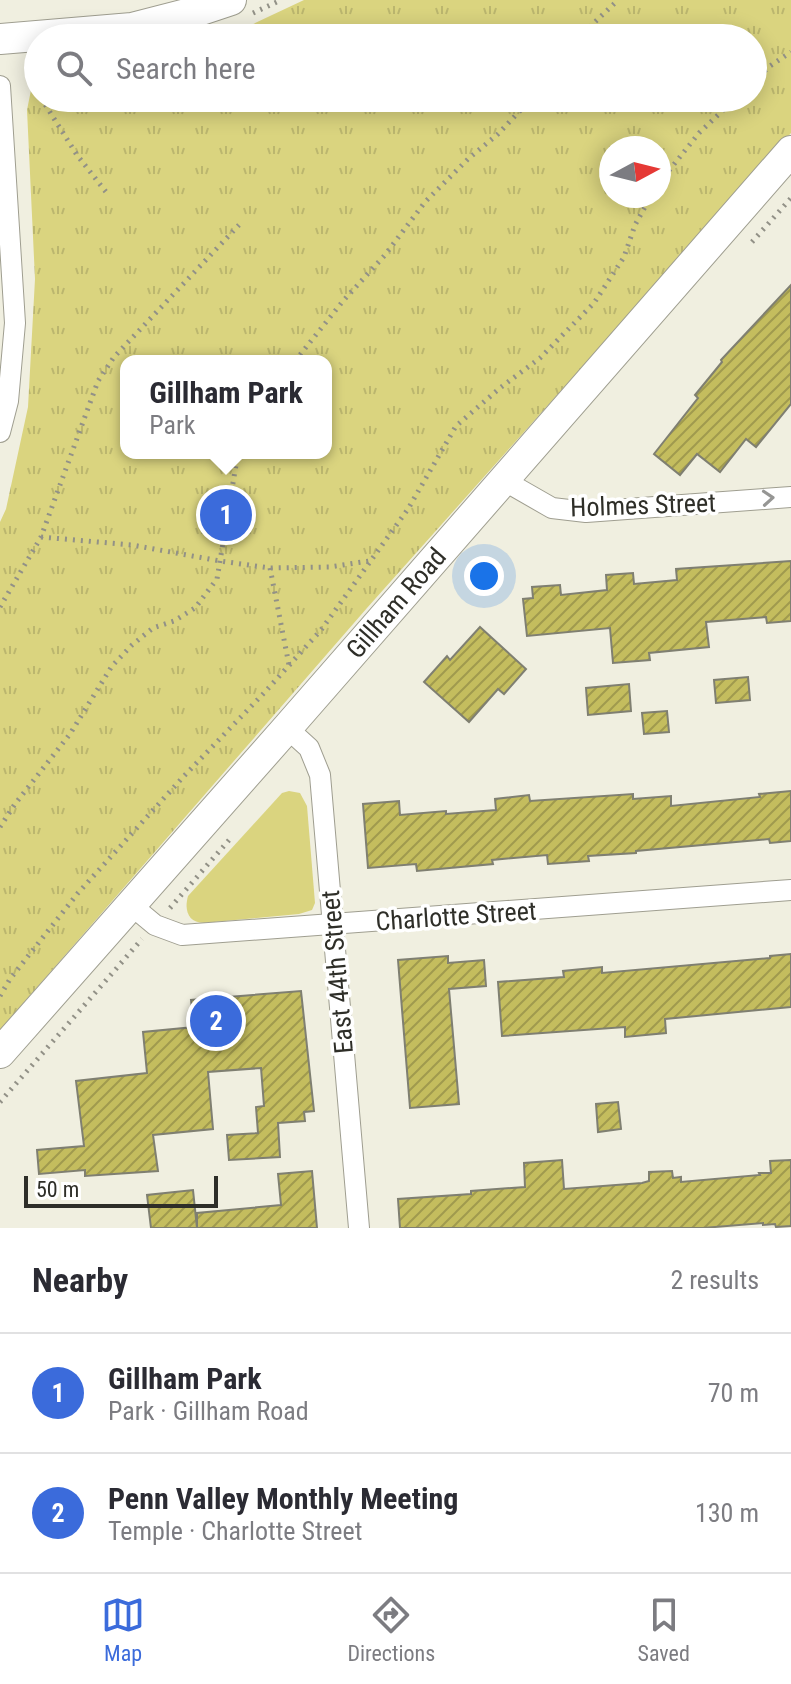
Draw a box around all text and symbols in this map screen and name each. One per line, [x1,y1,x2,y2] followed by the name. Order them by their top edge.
[24,24,767,112] search box
[52,46,96,90] icon: search
[116,51,256,86] text: Search here
[599,136,671,208] north arrow
[120,355,332,459] popup
[149,375,303,410] text: Gillham Park
[149,410,196,440] text: Park
[200,485,252,545] pin: 1
[570,487,716,523] street label: Holmes Street
[762,490,775,507] one-way arrow
[340,542,452,664] street label: Gillham Road
[464,556,504,596] your location
[315,889,359,1055] street label: East 44th Street
[375,895,537,937] street label: Charlotte Street
[190,991,242,1051] pin: 2
[24,1172,218,1208] scale bar
[36,1177,79,1202] text: 50 m
[32,1260,128,1300] text: Nearby
[670,1265,759,1295] text: 2 results
[108,1361,262,1396] text: Gillham Park
[51,1378,65,1408] text: 1
[708,1378,759,1408] text: 70 m
[108,1396,309,1426] text: Park · Gillham Road
[108,1481,458,1516] text: Penn Valley Monthly Meeting
[51,1498,65,1528] text: 2
[695,1498,759,1528] text: 130 m
[108,1516,362,1546] text: Temple · Charlotte Street
[101,1593,145,1666] tab: Map
[347,1593,435,1666] tab: Directions
[638,1593,690,1666] tab: Saved

